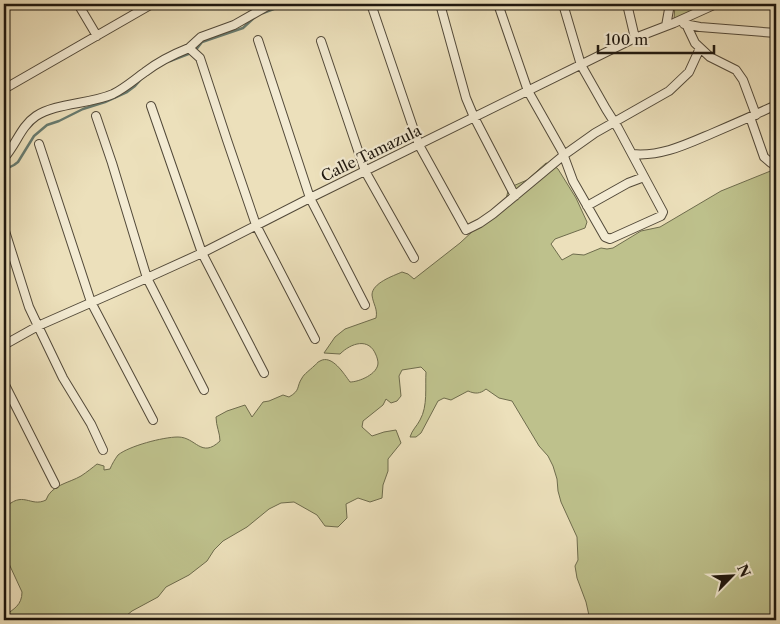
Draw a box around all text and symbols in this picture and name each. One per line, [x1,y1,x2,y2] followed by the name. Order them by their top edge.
[598,22,714,54] scale bar
[605,30,648,49] text: 100 m
[318,120,424,186] street label: Calle Tamazula
[708,552,758,602] north arrow
[733,561,755,580] text: N

